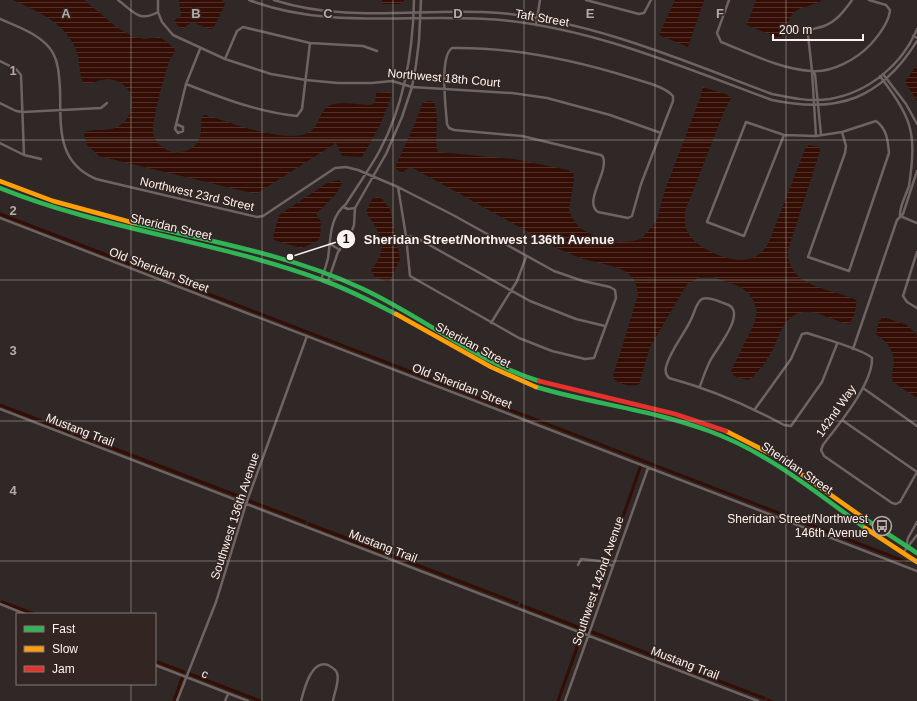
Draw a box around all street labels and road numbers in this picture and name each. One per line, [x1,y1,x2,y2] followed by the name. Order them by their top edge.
[514,6,571,30] street label: Taft Street
[387,66,502,90] street label: Northwest 18th Court
[139,174,256,214] street label: Northwest 23rd Street
[129,211,214,243] street label: Sheridan Street
[107,245,211,296] street label: Old Sheridan Street
[433,319,514,371] street label: Sheridan Street
[410,361,514,412] street label: Old Sheridan Street
[813,382,859,440] street label: 142nd Way
[44,411,116,449] street label: Mustang Trail
[759,439,836,497] street label: Sheridan Street
[208,451,262,581] street label: Southwest 136th Avenue
[569,514,627,648] street label: Southwest 142nd Avenue
[347,527,419,565] street label: Mustang Trail
[649,644,721,682] street label: Mustang Trail
[200,666,210,682] street label: c

